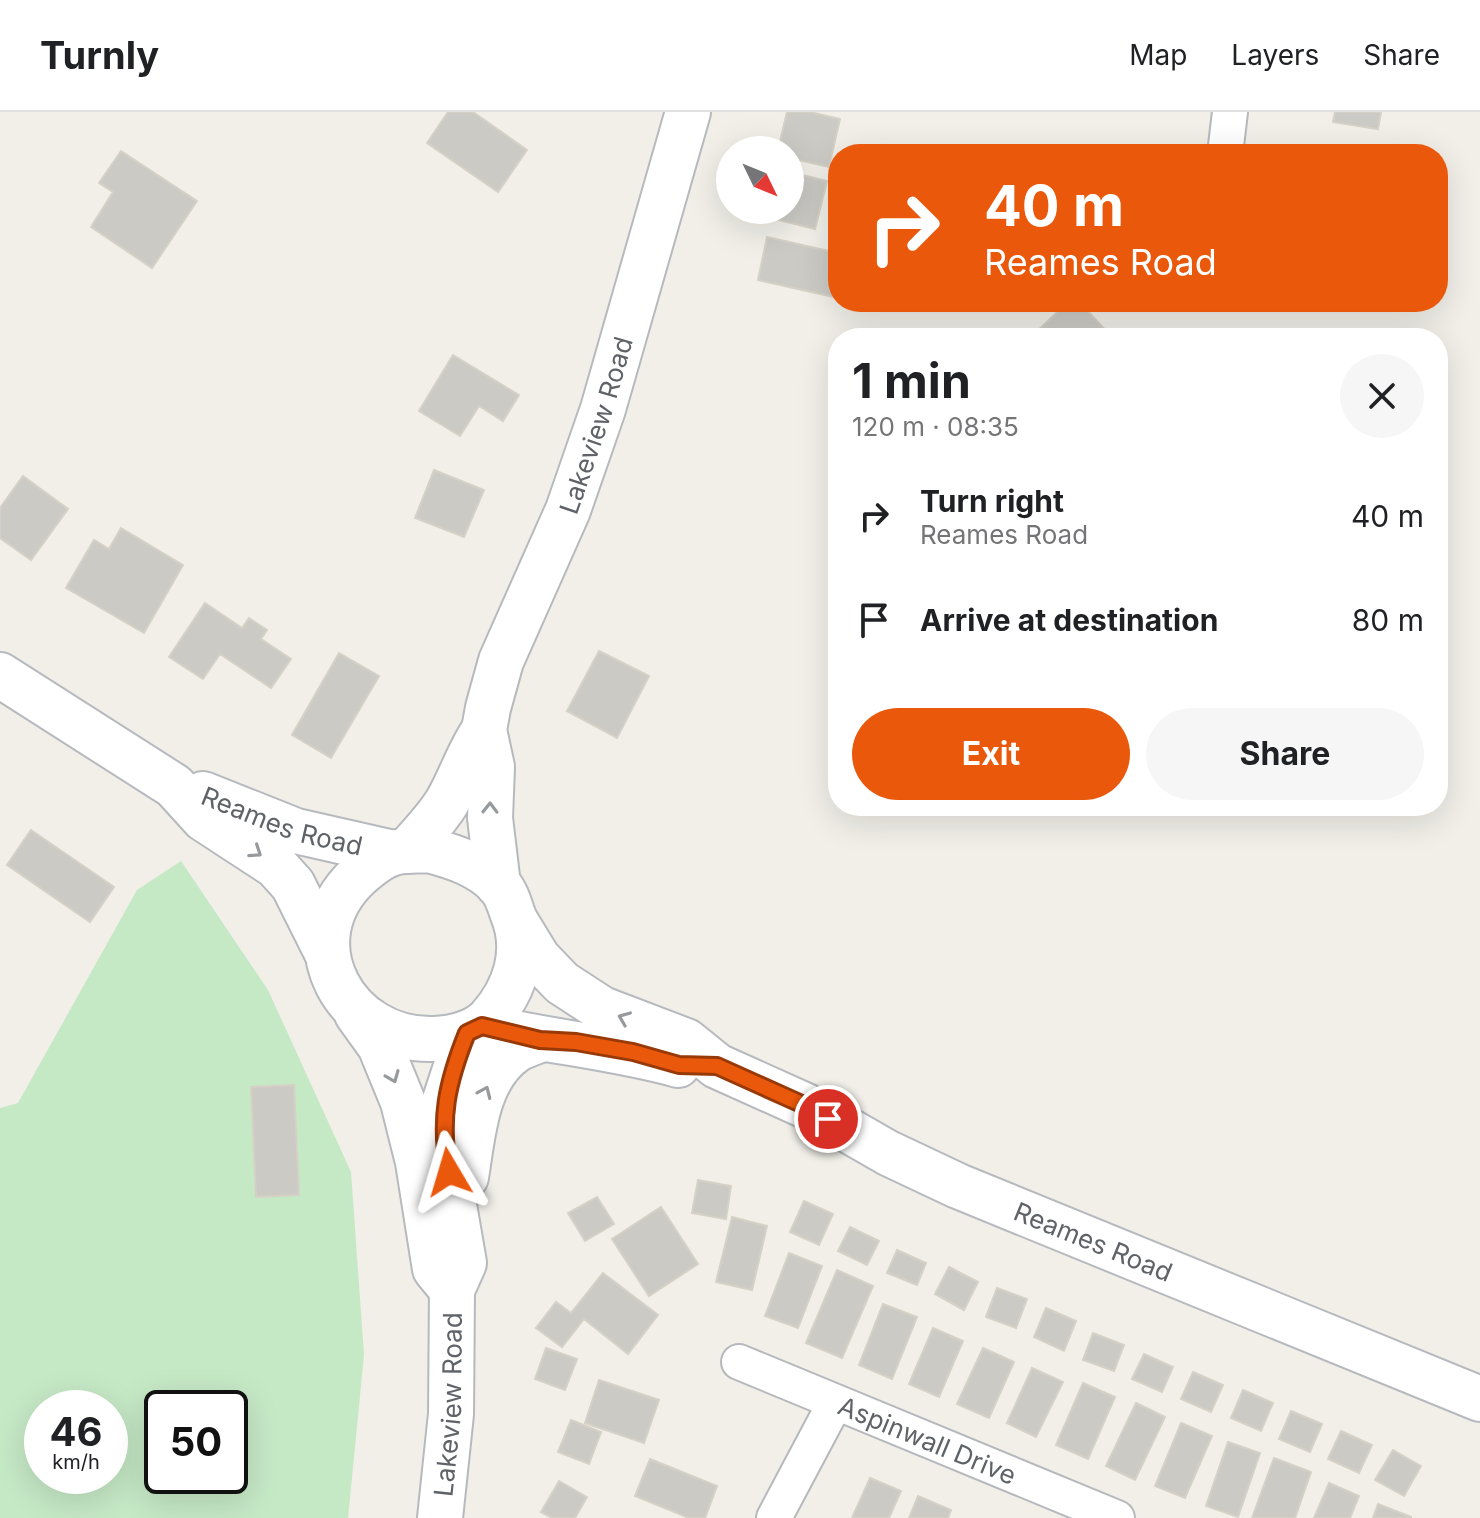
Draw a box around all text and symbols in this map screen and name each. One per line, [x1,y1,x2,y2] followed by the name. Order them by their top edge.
[40,32,159,78] text: Turnly
[1129,38,1187,72] text: Map
[1231,38,1319,72] text: Layers
[1363,38,1440,72] text: Share
[716,136,804,224] north arrow
[716,136,804,224] map controls
[984,172,1124,240] text: 40 m
[852,176,956,280] icon: right
[984,240,1217,284] text: Reames Road
[552,333,638,518] street label: Lakeview Road
[852,351,971,410] text: 1 min
[1340,354,1424,438] button: close
[852,411,1019,442] text: 120 m · 08:35
[920,483,1064,519] text: Turn right
[852,494,896,538] icon: right
[1351,498,1424,534] text: 40 m
[920,519,1088,550] text: Reames Road
[852,598,896,642] icon: arrive
[920,602,1218,638] text: Arrive at destination
[1352,602,1424,638] text: 80 m
[852,708,1130,800] button: Exit
[1146,708,1424,800] button: Share
[197,780,366,861] street label: Reames Road
[482,801,499,814] one-way arrow
[247,842,261,857] one-way arrow
[618,1011,632,1028] one-way arrow
[383,1069,400,1083] one-way arrow
[794,1085,862,1153] pin
[476,1086,492,1100] one-way arrow
[806,1097,850,1141] icon: arrive
[407,1130,491,1214] position arrow
[1010,1195,1177,1287] street label: Reames Road
[427,1312,467,1498] street label: Lakeview Road
[834,1389,1021,1490] street label: Aspinwall Drive
[144,1390,248,1494] speed limit sign: 50
[49,1407,103,1456] text: 46
[52,1450,100,1474] text: km/h

